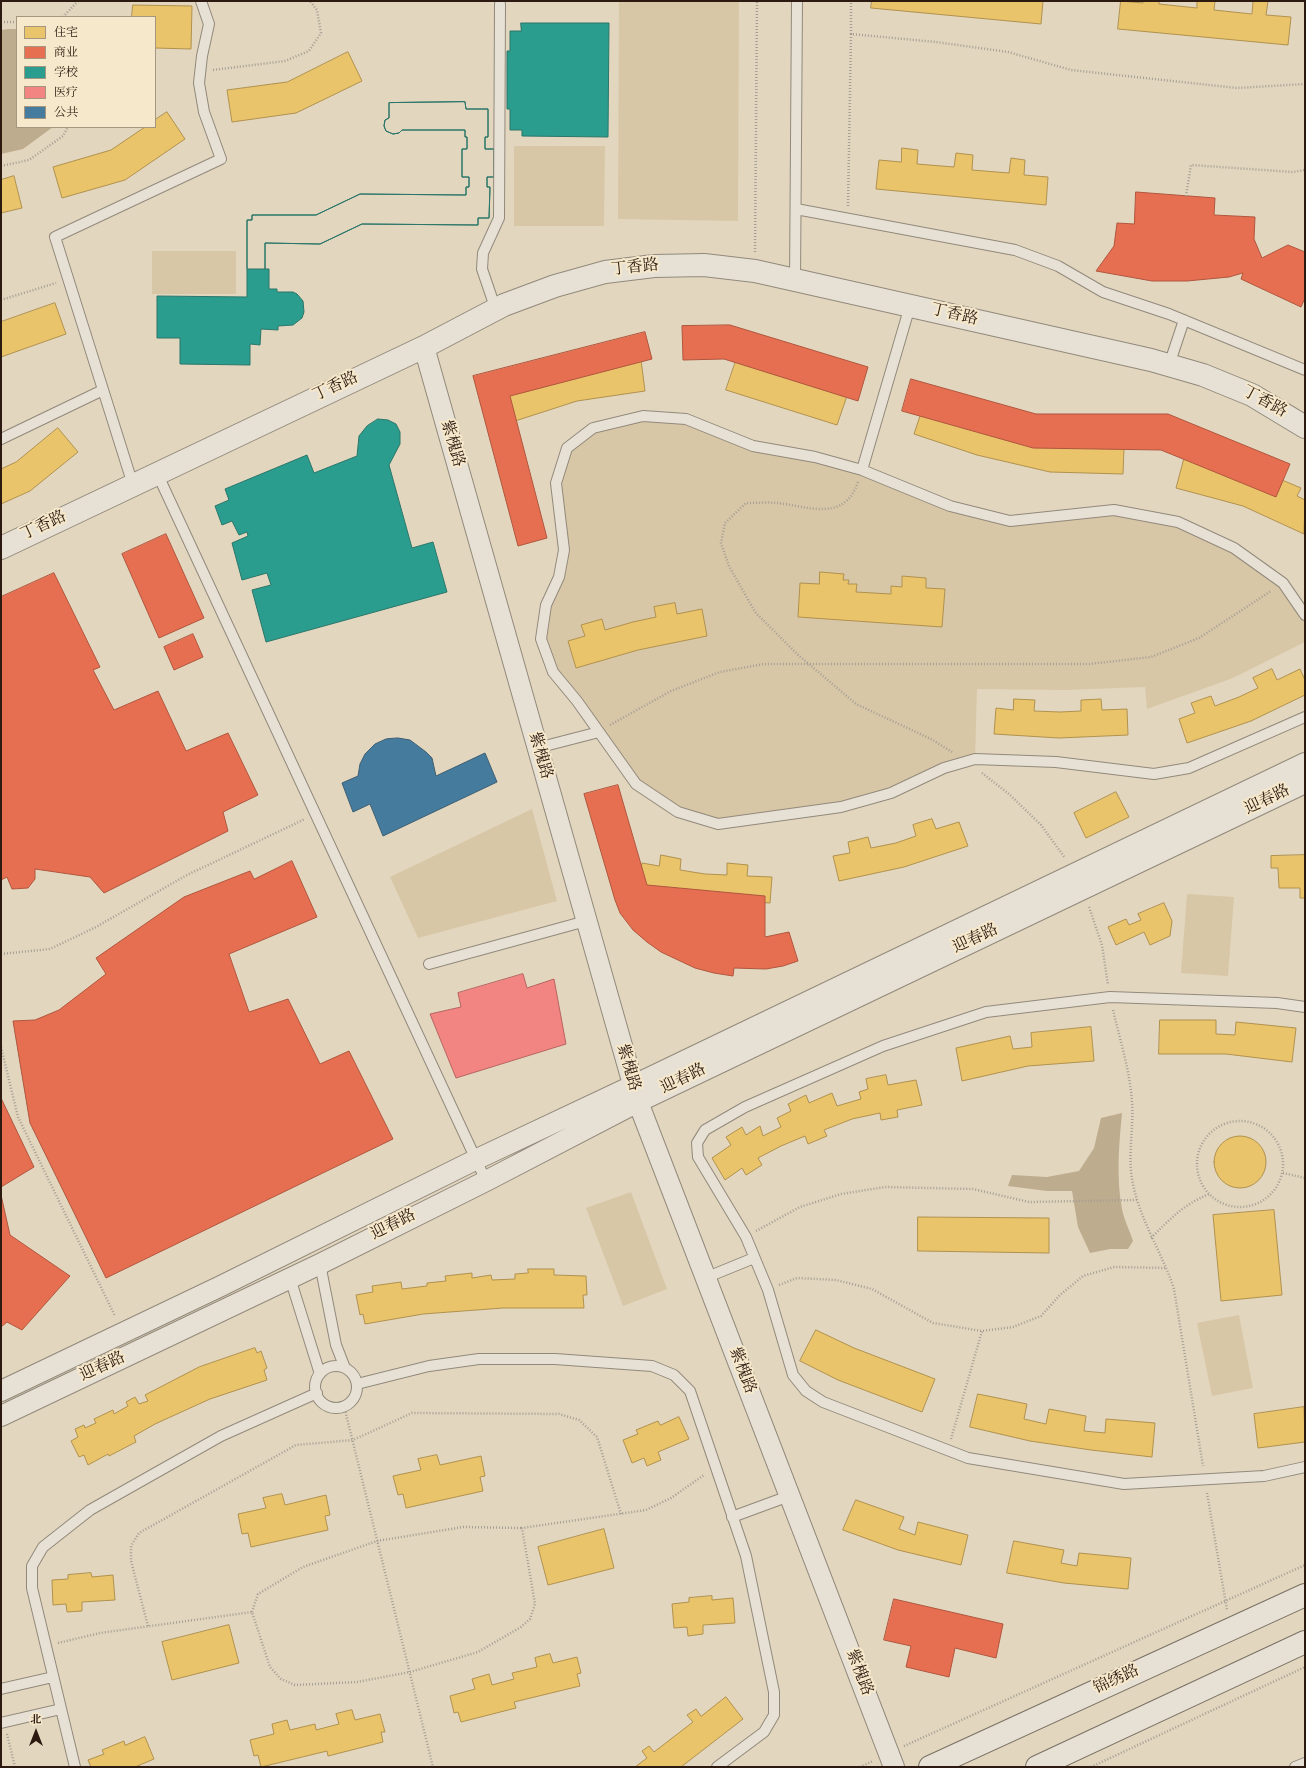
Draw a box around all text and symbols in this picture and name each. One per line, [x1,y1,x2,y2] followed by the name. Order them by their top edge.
[16,16,156,128] legend
[54,24,78,42] text: 住宅
[54,44,78,62] text: 商业
[54,64,78,82] text: 学校
[54,84,78,102] text: 医疗
[54,104,78,122] text: 公共
[610,257,660,281] street label: 丁香路
[928,301,980,331] street label: 丁香路
[310,369,362,407] street label: 丁香路
[1238,383,1290,423] street label: 丁香路
[435,418,467,470] street label: 紫槐路
[18,508,70,546] street label: 丁香路
[523,730,555,782] street label: 紫槐路
[1242,782,1294,820] street label: 迎春路
[950,921,1002,959] street label: 迎春路
[611,1042,643,1094] street label: 紫槐路
[658,1061,710,1099] street label: 迎春路
[368,1207,420,1245] street label: 迎春路
[723,1345,759,1397] street label: 紫槐路
[77,1349,129,1387] street label: 迎春路
[840,1647,876,1699] street label: 紫槐路
[1091,1662,1143,1700] street label: 锦绣路
[16,1712,56,1752] north arrow
[31,1712,42,1728] text: 北

